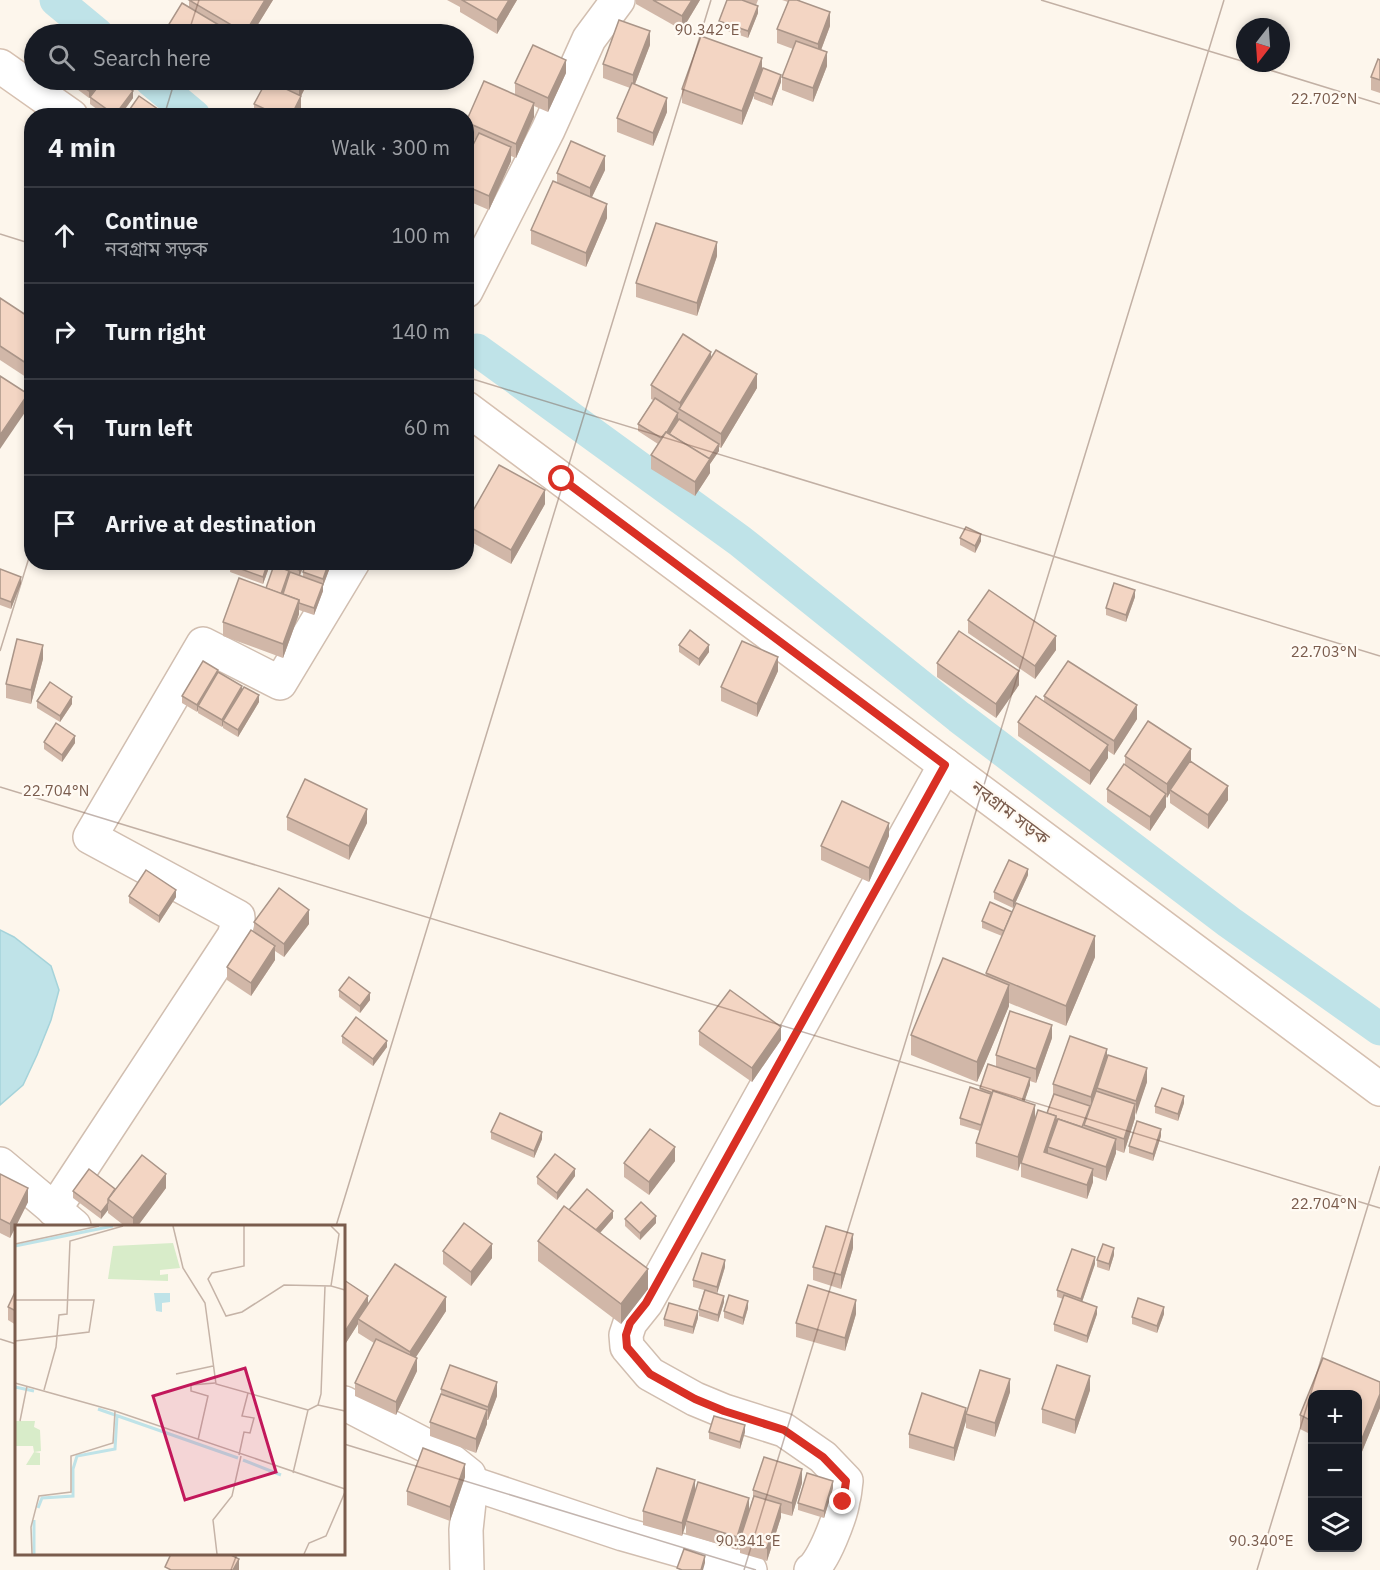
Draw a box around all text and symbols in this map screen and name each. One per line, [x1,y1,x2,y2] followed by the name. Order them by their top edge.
[1236,18,1290,72] north arrow
[675,20,739,39] text: 90.342°E
[24,24,474,90] search box
[45,41,78,74] icon: search
[93,43,211,72] text: Search here
[1291,89,1357,108] text: 22.702°N
[48,130,116,164] text: 4 min
[332,134,450,161] text: Walk · 300 m
[105,206,198,235] text: Continue
[48,219,81,252] icon: ahead
[392,222,450,249] text: 100 m
[105,235,208,262] text: নবগ্রাম সড়ক
[48,315,81,348] icon: right
[105,317,206,346] text: Turn right
[392,318,450,345] text: 140 m
[48,411,81,444] icon: left
[105,413,193,442] text: Turn left
[404,414,450,441] text: 60 m
[548,465,574,491] route start
[48,507,81,540] icon: arrive
[105,509,316,538] text: Arrive at destination
[1291,642,1357,661] text: 22.703°N
[966,775,1055,850] street label: নবগ্রাম সড়ক
[23,781,89,800] text: 22.704°N
[1291,1194,1357,1213] text: 22.704°N
[15,1225,345,1555] inset map
[1308,1390,1362,1552] map controls
[1308,1390,1362,1444] button: +
[1308,1444,1362,1498] button: −
[829,1488,855,1514] route end
[1308,1498,1362,1552] button: layers
[716,1531,780,1550] text: 90.341°E
[1229,1531,1293,1550] text: 90.340°E

